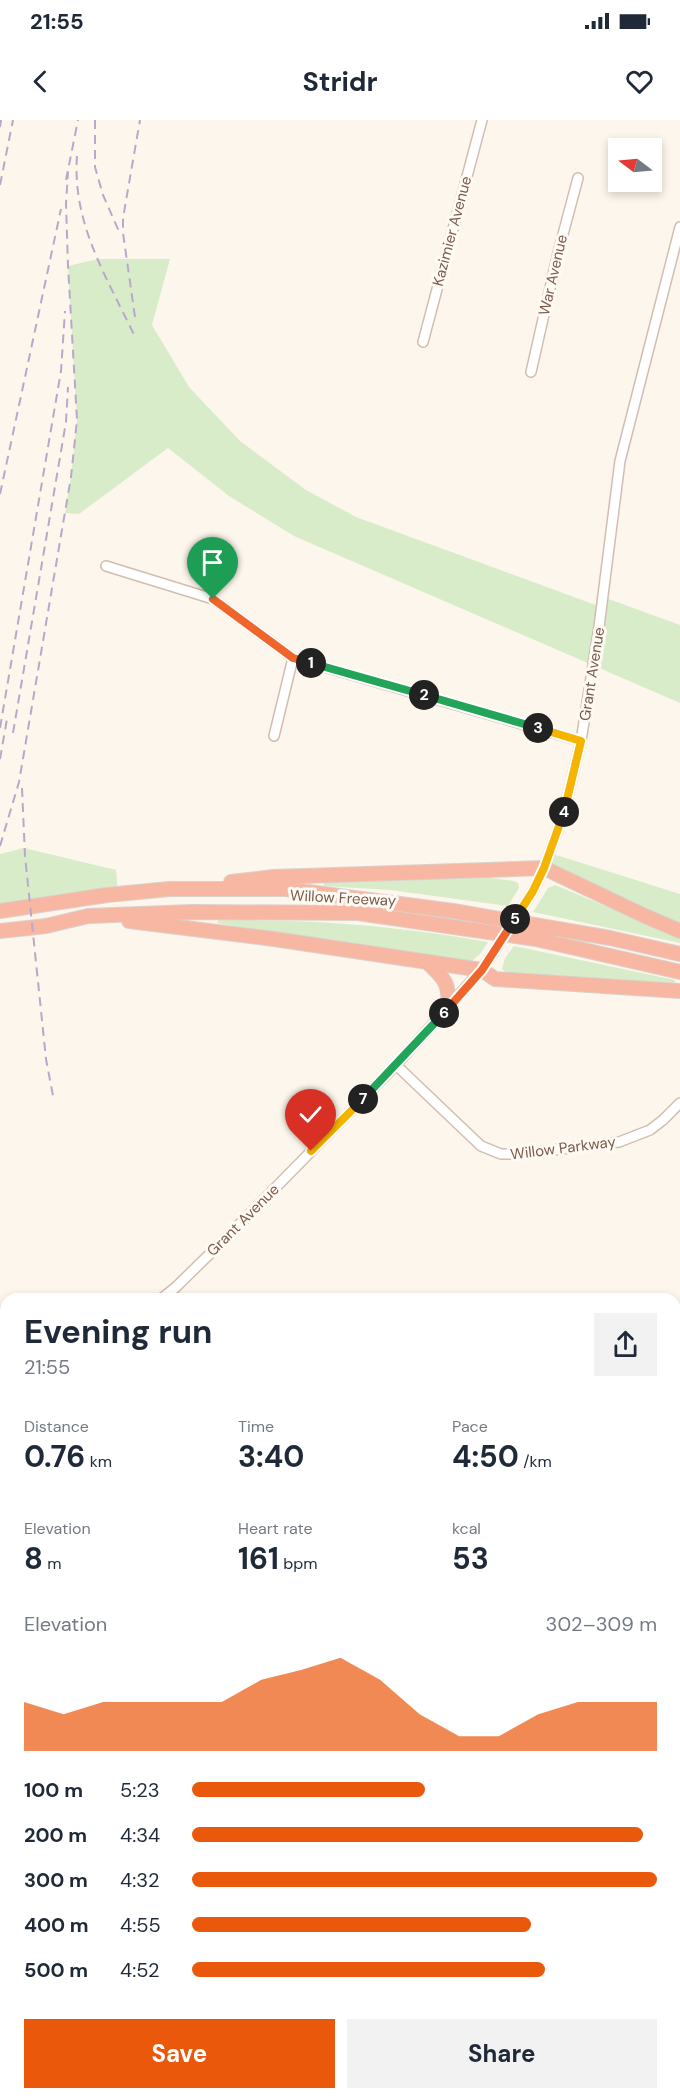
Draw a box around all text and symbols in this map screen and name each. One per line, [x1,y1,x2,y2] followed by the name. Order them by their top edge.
[30,7,84,36] text: 21:55
[302,64,378,99] text: Stridr
[24,65,57,98] icon: back
[623,65,656,98] icon: heart
[608,138,662,192] north arrow
[608,138,662,192] map controls
[428,174,476,288] street label: Kazimier Avenue
[534,233,572,317] street label: War Avenue
[187,537,238,599] pin
[196,546,229,579] icon: arrive
[575,626,609,722] street label: Grant Avenue
[296,648,326,678] pin: 1
[308,652,314,673] text: 1
[409,680,439,710] pin: 2
[419,684,429,705] text: 2
[523,713,553,743] pin: 3
[533,717,543,738] text: 3
[549,797,579,827] pin: 4
[559,801,569,822] text: 4
[289,885,397,911] street label: Willow Freeway
[500,904,530,934] pin: 5
[510,908,520,929] text: 5
[429,998,459,1028] pin: 6
[439,1002,449,1023] text: 6
[348,1084,378,1114] pin: 7
[359,1088,367,1109] text: 7
[285,1089,336,1151] pin
[294,1098,327,1131] icon: check
[509,1132,617,1164] street label: Willow Parkway
[203,1180,283,1260] street label: Grant Avenue
[24,1310,212,1353] text: Evening run
[594,1313,657,1376] button: share
[24,1354,70,1380] text: 21:55
[24,1416,89,1437] text: Distance
[238,1416,274,1437] text: Time
[452,1416,488,1437] text: Pace
[24,1437,85,1476] text: 0.76
[238,1437,304,1476] text: 3:40
[452,1437,519,1476] text: 4:50
[85,1451,112,1472] text: km
[519,1451,552,1472] text: /km
[24,1518,91,1539] text: Elevation
[238,1518,313,1539] text: Heart rate
[452,1518,481,1539] text: kcal
[24,1539,43,1578] text: 8
[238,1539,279,1578] text: 161
[452,1539,489,1578] text: 53
[43,1553,62,1574] text: m
[279,1553,317,1574] text: bpm
[24,1611,107,1637] text: Elevation
[546,1611,657,1637] text: 302–309 m
[24,1777,83,1803] text: 100 m
[120,1777,160,1803] text: 5:23
[24,1822,87,1848] text: 200 m
[120,1822,160,1848] text: 4:34
[24,1867,88,1893] text: 300 m
[120,1867,160,1893] text: 4:32
[24,1912,89,1938] text: 400 m
[120,1912,161,1938] text: 4:55
[24,1957,88,1983] text: 500 m
[120,1957,160,1983] text: 4:52
[24,2019,335,2088] button: Save
[347,2019,657,2088] button: Share

